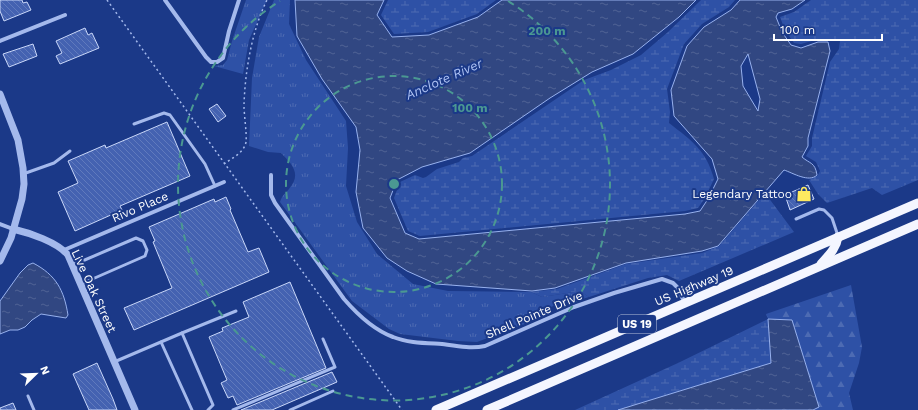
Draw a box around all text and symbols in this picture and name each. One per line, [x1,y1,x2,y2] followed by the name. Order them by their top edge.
[774,16,882,42] scale bar
[780,23,815,37] text: 100 m
[528,24,566,38] text: 200 m
[403,55,485,103] water label: Anclote River
[452,101,488,115] text: 100 m
[387,177,401,191] centre of rings
[795,185,813,203] shop icon: Legendary Tattoo
[692,187,792,201] place label: Legendary Tattoo
[110,189,170,225] street label: Rivo Place
[69,247,119,335] street label: Live Oak Street
[653,263,735,309] street label: US Highway 19
[483,288,585,342] street label: Shell Pointe Drive
[618,315,656,333] road number: US 19
[16,354,56,394] north arrow
[37,364,52,377] text: N

